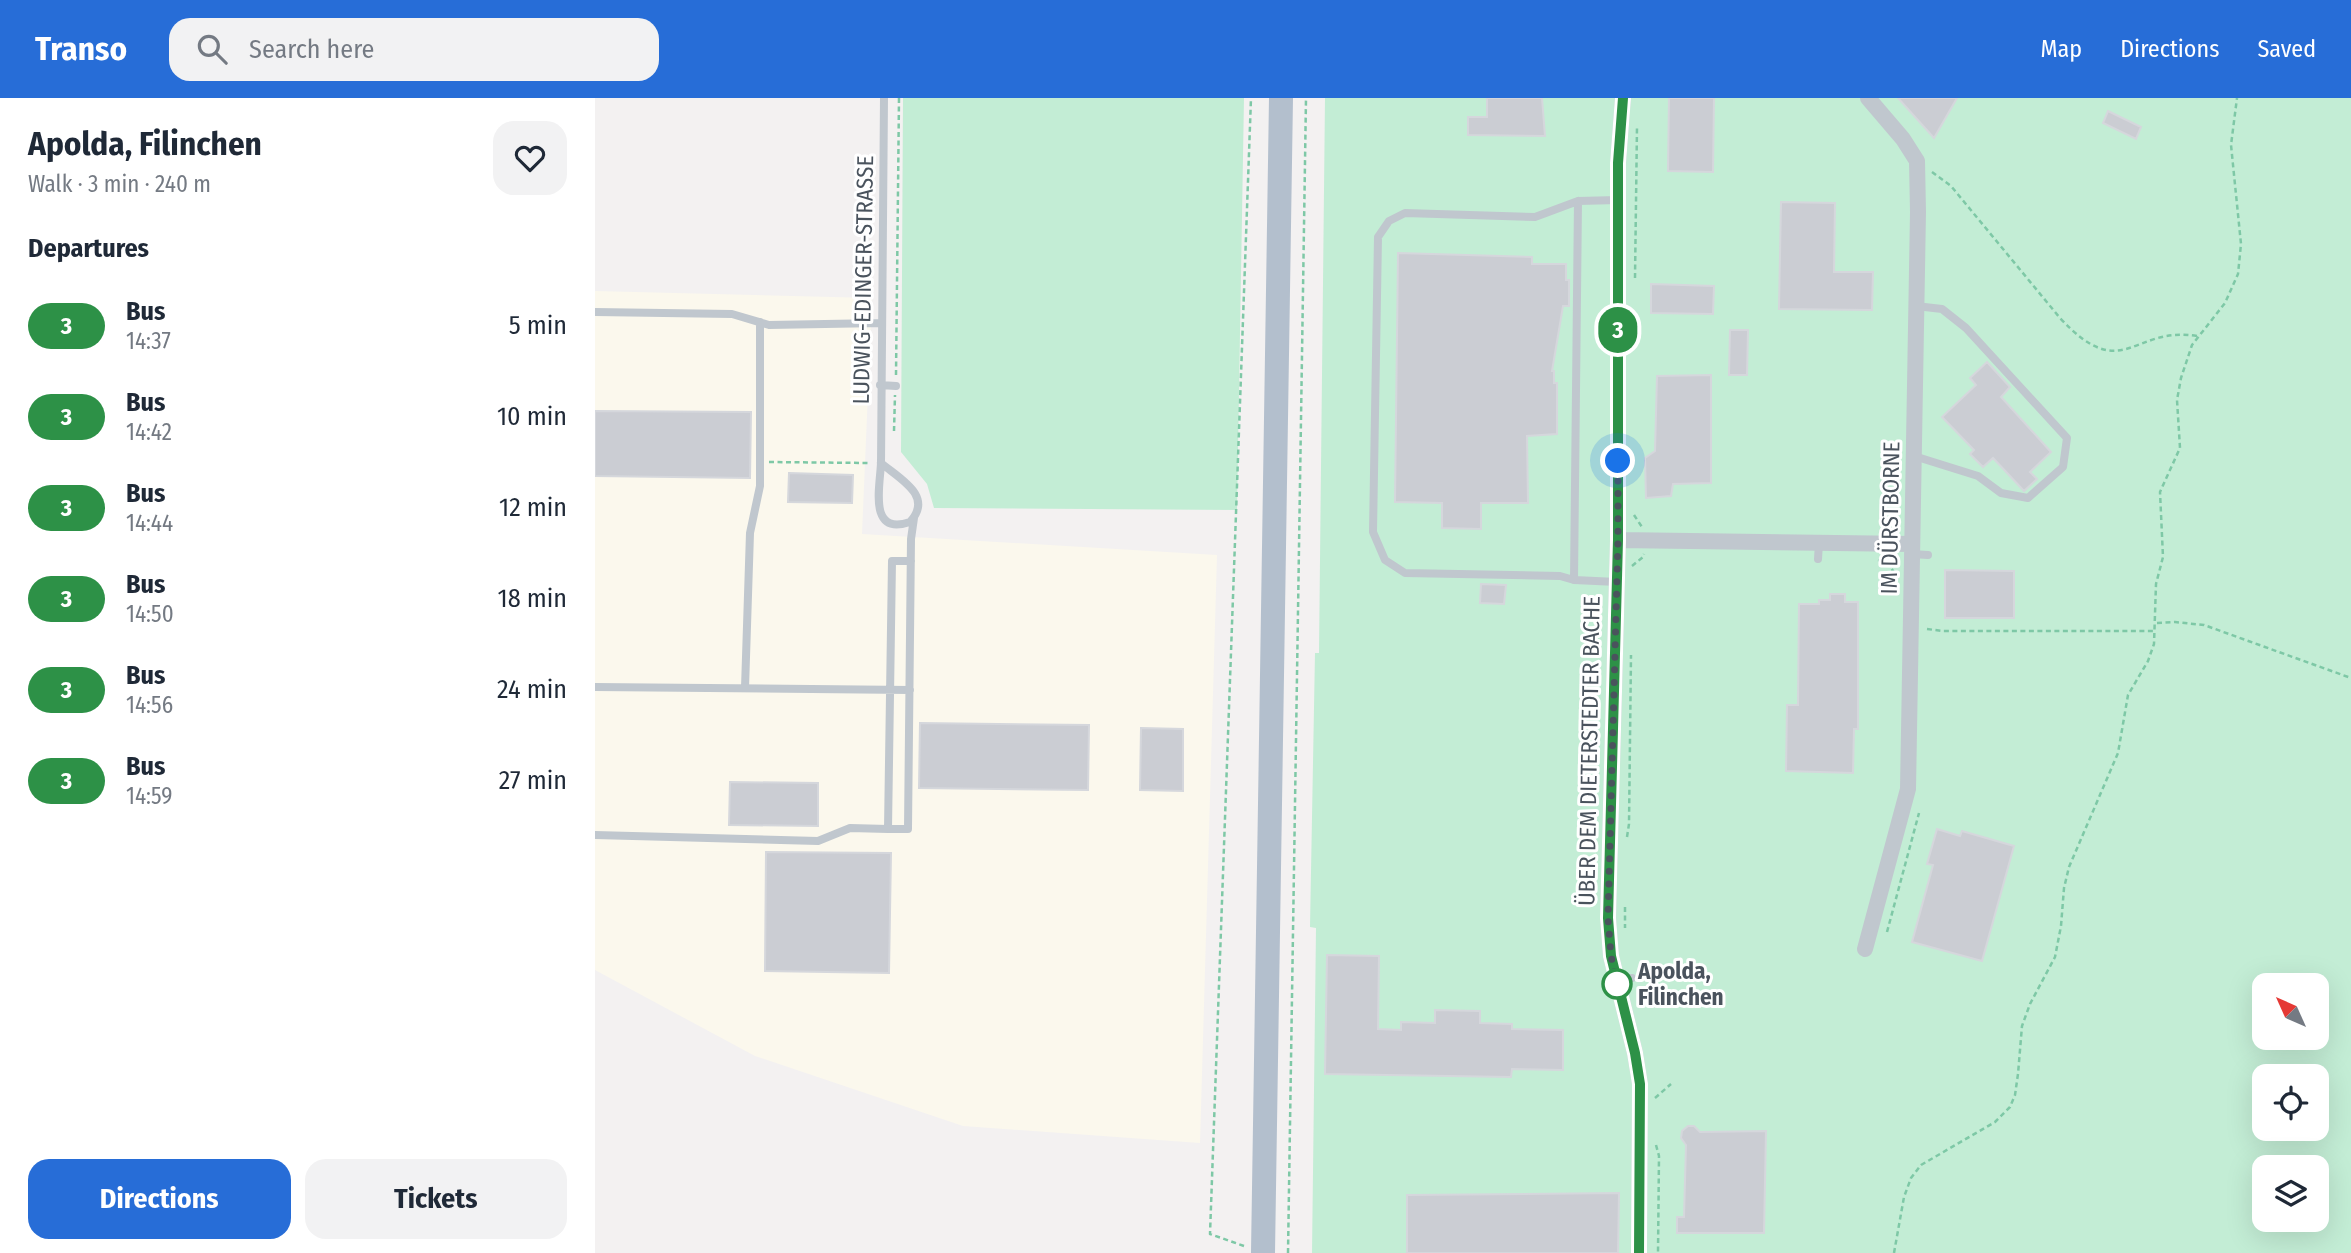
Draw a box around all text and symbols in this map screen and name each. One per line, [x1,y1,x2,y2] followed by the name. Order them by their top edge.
[169,18,659,81] search box
[35,29,127,69] text: Transo
[193,30,231,68] icon: search
[249,34,374,65] text: Search here
[2041,35,2082,63] text: Map
[2120,35,2219,63] text: Directions
[2257,35,2316,63] text: Saved
[493,121,567,195] button: heart
[28,124,262,164] text: Apolda, Filinchen
[847,155,879,405] street label: LUDWIG-EDINGER-STRASSE
[28,170,211,198] text: Walk · 3 min · 240 m
[28,233,149,264] text: Departures
[126,296,165,327] text: Bus
[1595,307,1641,353] line badge: 3
[509,310,567,341] text: 5 min
[61,312,72,340] text: 3
[1612,316,1624,344] text: 3
[126,327,171,355] text: 14:37
[126,387,165,418] text: Bus
[497,401,567,432] text: 10 min
[61,403,72,431] text: 3
[126,418,172,446] text: 14:42
[1875,441,1905,595] street label: IM DÜRSTBORNE
[1600,443,1635,478] your location
[126,478,165,509] text: Bus
[499,492,567,523] text: 12 min
[61,494,72,522] text: 3
[126,509,173,537] text: 14:44
[126,569,165,600] text: Bus
[498,583,567,614] text: 18 min
[61,585,72,613] text: 3
[1572,596,1606,906] street label: ÜBER DEM DIETERSTEDTER BACHE
[126,600,174,628] text: 14:50
[126,660,165,691] text: Bus
[497,674,567,705] text: 24 min
[61,676,72,704] text: 3
[126,691,173,719] text: 14:56
[126,751,165,782] text: Bus
[499,765,567,796] text: 27 min
[61,767,72,795] text: 3
[126,782,172,810] text: 14:59
[1637,957,1724,1011] place label: Apolda, Filinchen
[1602,969,1632,999] marker: Apolda, Filinchen
[2252,973,2329,1050] north arrow
[2252,973,2329,1232] map controls
[2252,1064,2329,1141] button: locate
[2252,1155,2329,1232] button: layers
[28,1159,291,1239] button: Directions
[305,1159,567,1239] button: Tickets

